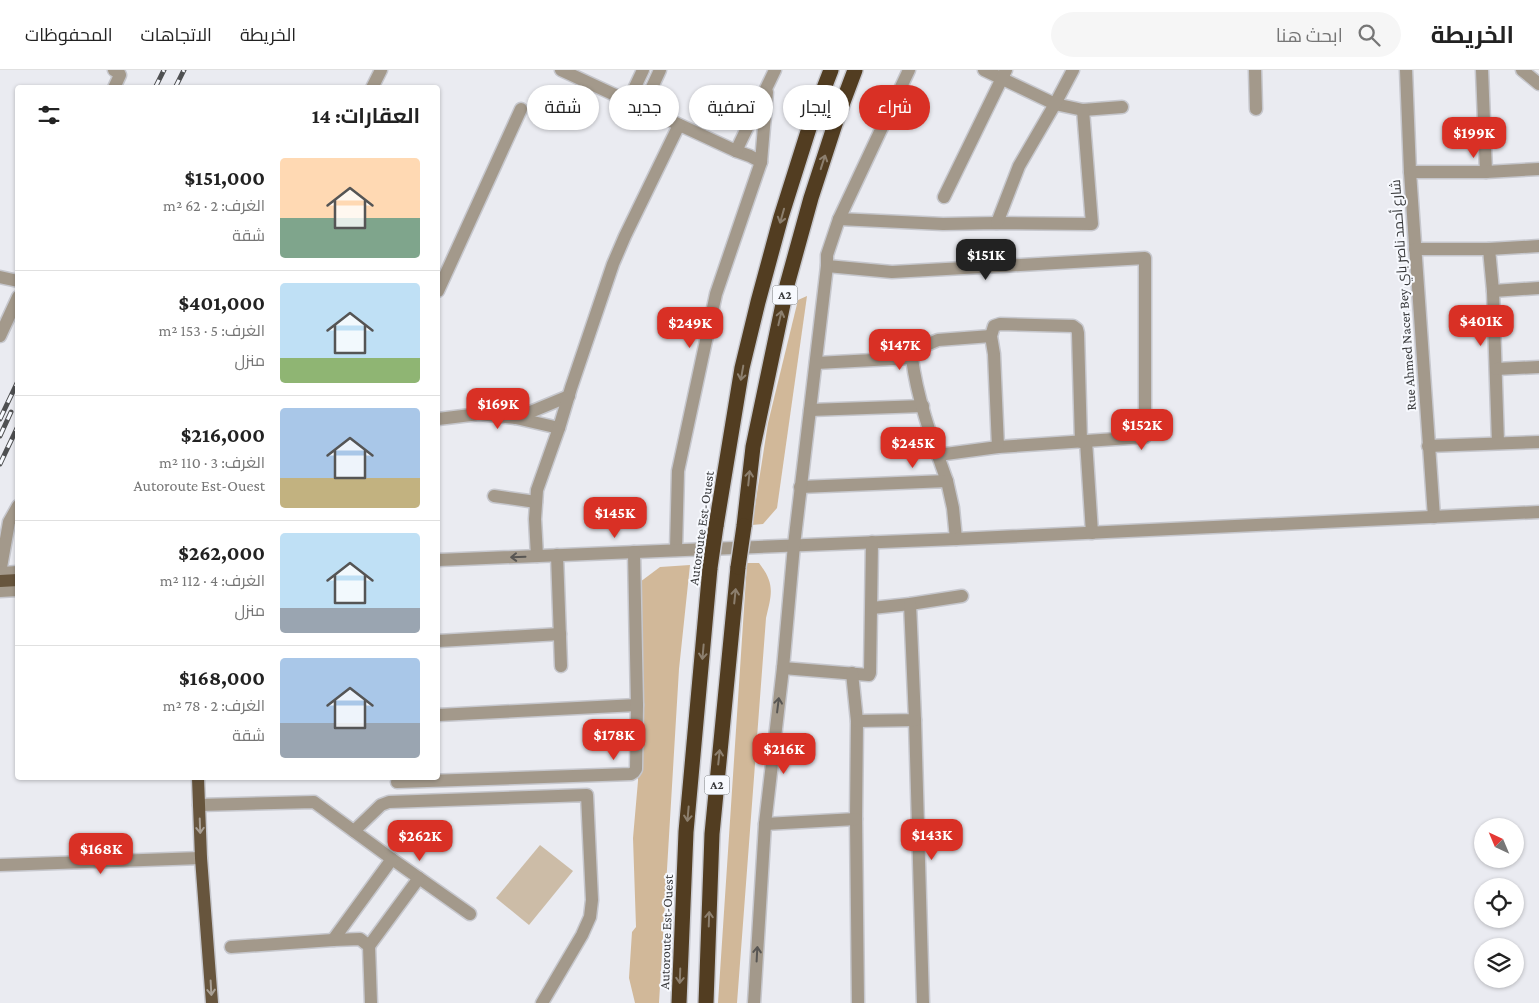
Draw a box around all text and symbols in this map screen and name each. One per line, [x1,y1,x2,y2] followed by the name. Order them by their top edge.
[1051,12,1401,57] search box
[1355,21,1383,49] icon: search
[1431,21,1514,48] text: الخريطة
[25,25,113,45] text: المحفوظات
[141,25,212,45] text: الاتجاهات
[240,25,296,45] text: الخريطة
[1276,25,1343,46] text: ابحث هنا
[527,85,599,130] chip: شقة
[609,85,679,130] chip: جديد
[689,85,773,130] chip: تصفية
[783,85,849,130] chip: إيجار
[859,85,930,130] chip: شراء
[35,101,63,129] icon: filters
[312,104,420,128] text: العقارات: 14
[1439,116,1509,159] pin: $199K
[1453,124,1495,141] text: $199K
[819,154,828,170] one-way arrow
[185,166,265,190] text: $151,000
[320,178,380,238] icon: home
[1386,179,1423,411] street label: Rue Ahmed Nacer Bey شارع أحمد ناصر باي
[163,197,265,214] text: الغرف: 2 · 62 m²
[776,207,786,223] one-way arrow
[232,227,265,244] text: شقة
[951,238,1021,281] pin: $151K
[967,246,1005,263] text: $151K
[772,286,798,304] road number: A2
[179,291,265,315] text: $401,000
[320,303,380,363] icon: home
[1446,304,1516,347] pin: $401K
[655,306,725,349] pin: $249K
[776,311,785,327] one-way arrow
[1460,312,1502,329] text: $401K
[668,314,712,331] text: $249K
[158,322,265,339] text: الغرف: 5 · 153 m²
[865,328,935,371] pin: $147K
[880,336,920,353] text: $147K
[235,352,265,369] text: منزل
[736,365,746,381] one-way arrow
[463,388,533,430] pin: $169K
[477,395,519,412] text: $169K
[1107,408,1177,451] pin: $152K
[1122,416,1162,433] text: $152K
[181,423,265,447] text: $216,000
[878,426,948,469] pin: $245K
[320,428,380,488] icon: home
[892,434,934,451] text: $245K
[159,454,265,471] text: الغرف: 3 · 110 m²
[685,470,717,586] street label: Autoroute Est-Ouest
[744,470,754,486] one-way arrow
[134,477,265,494] text: Autoroute Est-Ouest
[580,496,650,539] pin: $145K
[595,504,635,521] text: $145K
[178,541,265,565] text: $262,000
[510,552,526,561] one-way arrow
[320,553,380,613] icon: home
[160,572,265,589] text: الغرف: 4 · 112 m²
[730,588,740,604] one-way arrow
[235,602,265,619] text: منزل
[698,643,708,659] one-way arrow
[179,666,265,690] text: $168,000
[320,678,380,738] icon: home
[163,697,265,714] text: الغرف: 2 · 78 m²
[773,698,783,714] one-way arrow
[579,718,649,761] pin: $178K
[593,726,635,743] text: $178K
[232,727,265,744] text: شقة
[749,732,819,775] pin: $216K
[763,740,805,757] text: $216K
[715,750,724,766] one-way arrow
[704,776,730,794] road number: A2
[683,805,693,821] one-way arrow
[195,818,205,834] one-way arrow
[897,818,967,861] pin: $143K
[1474,818,1524,868] north arrow
[1474,818,1524,988] map controls
[385,820,455,862] pin: $262K
[912,826,952,843] text: $143K
[399,827,441,844] text: $262K
[66,832,136,875] pin: $168K
[80,840,122,857] text: $168K
[656,874,676,990] street label: Autoroute Est-Ouest
[1474,878,1524,928] button: locate
[704,912,713,928] one-way arrow
[1474,938,1524,988] button: layers
[752,947,761,963] one-way arrow
[676,968,685,984] one-way arrow
[207,980,216,996] one-way arrow

